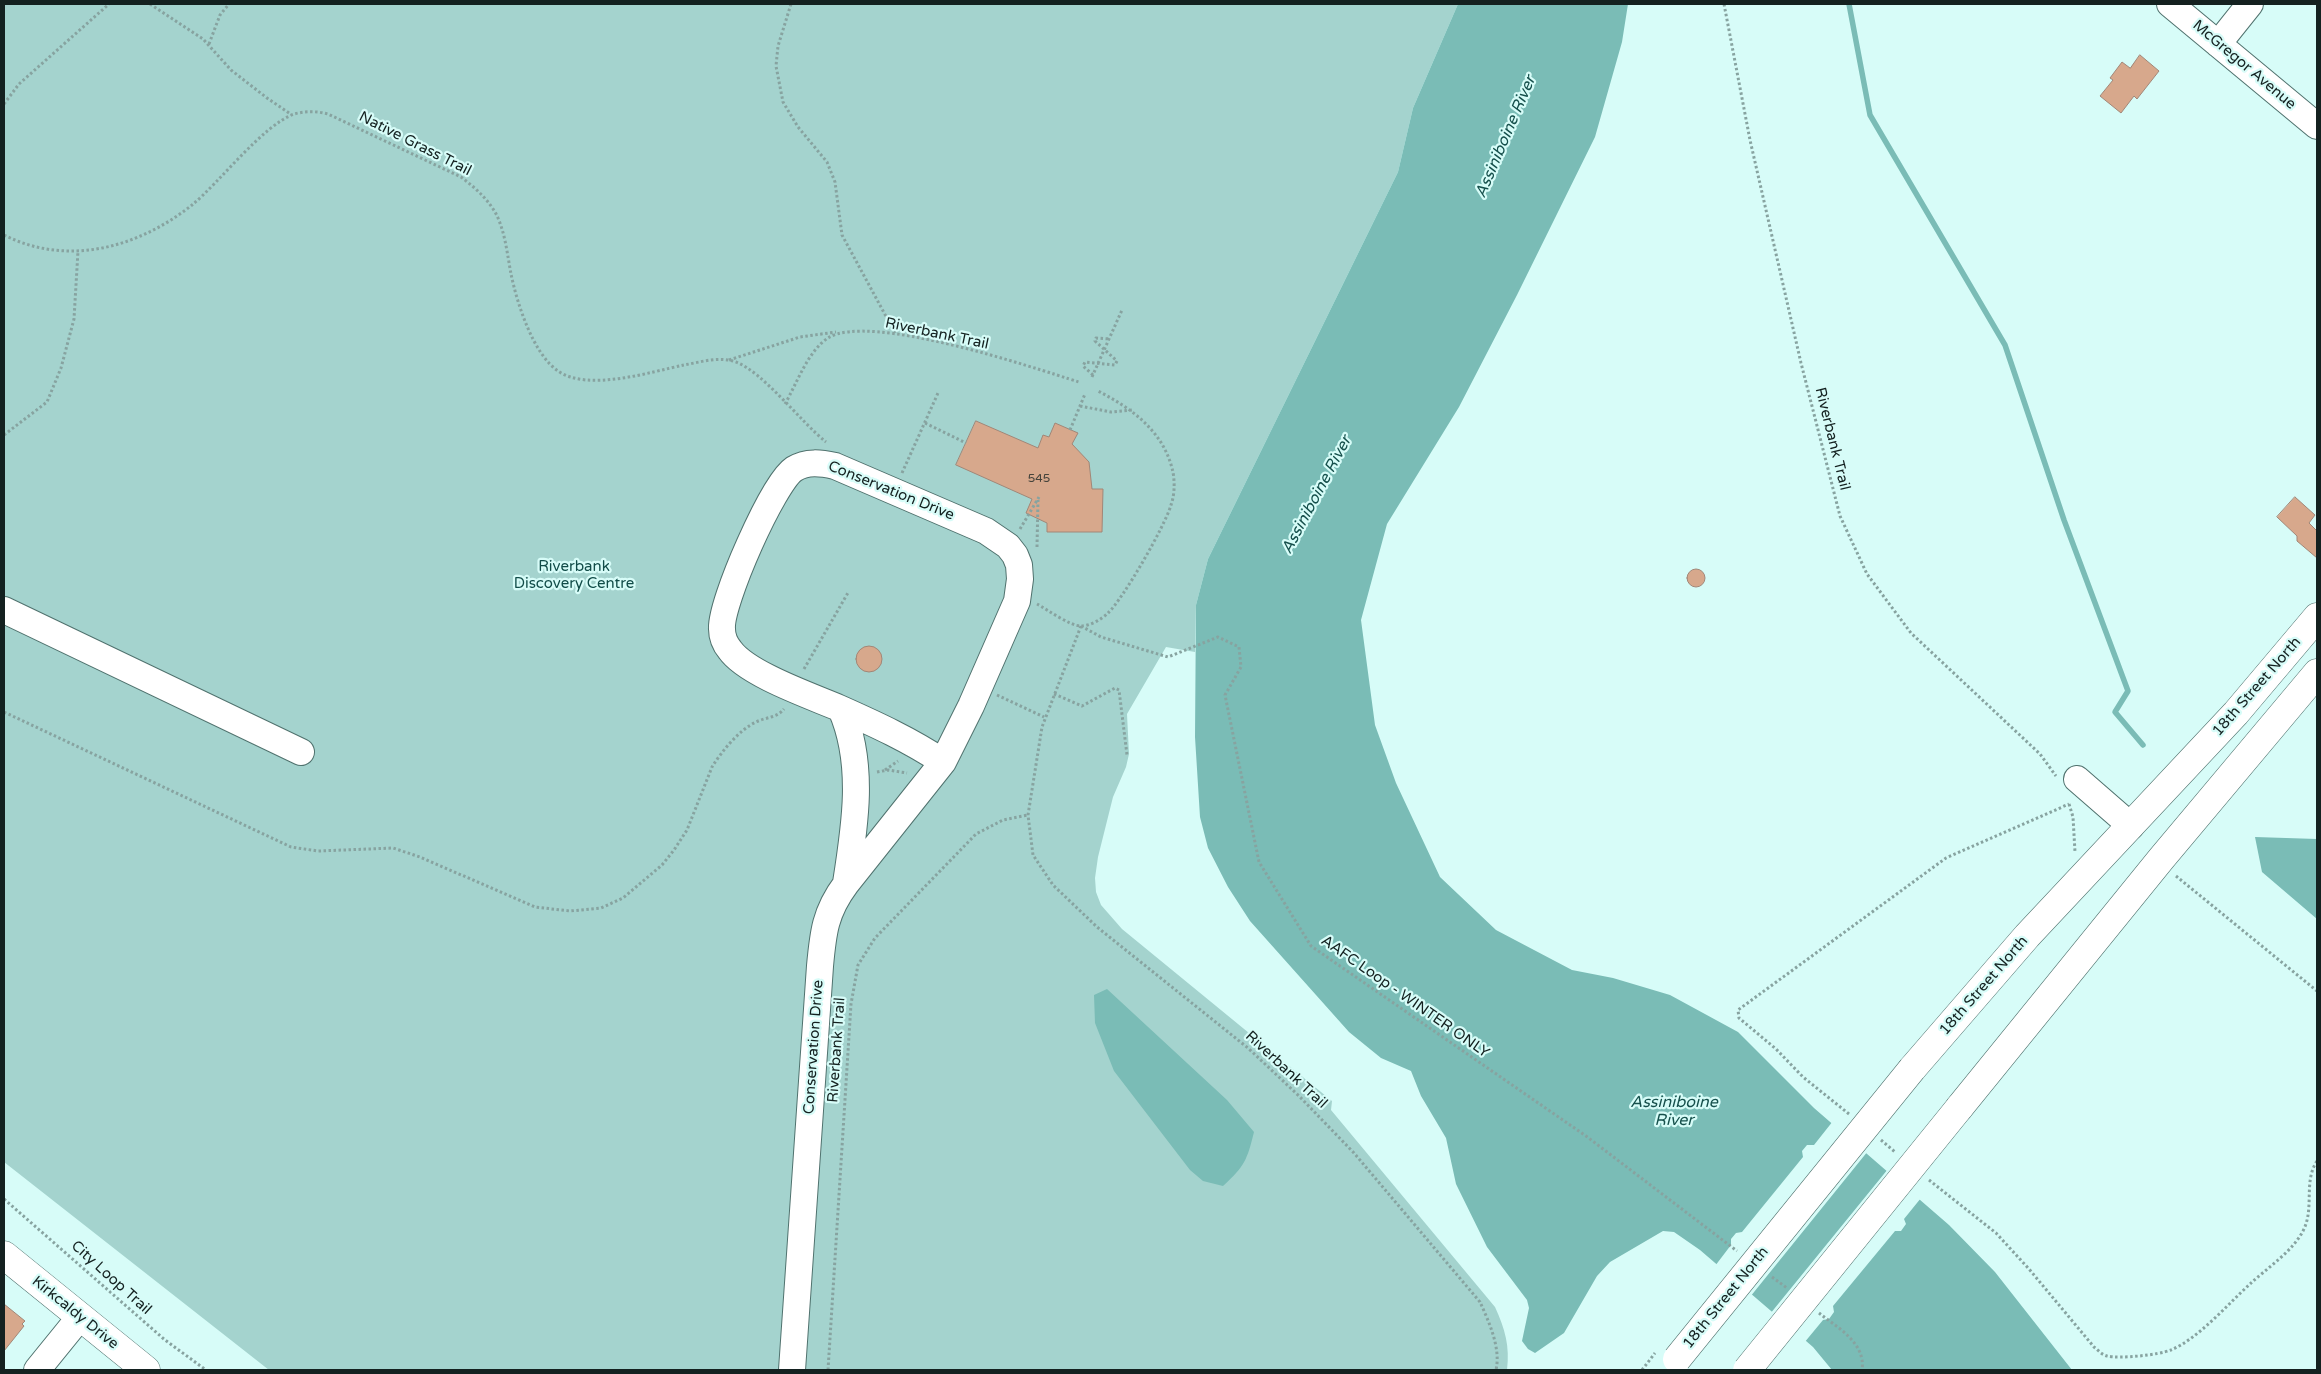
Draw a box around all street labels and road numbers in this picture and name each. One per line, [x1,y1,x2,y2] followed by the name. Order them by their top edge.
[2189,17,2299,113] street label: McGregor Avenue
[356,108,474,180] street label: Native Grass Trail
[884,314,990,354] street label: Riverbank Trail
[1811,386,1853,492] street label: Riverbank Trail
[825,457,957,525] street label: Conservation Drive
[2209,634,2305,740] street label: 18th Street North
[1317,932,1493,1062] street label: AAFC Loop - WINTER ONLY
[1936,933,2032,1039] street label: 18th Street North
[800,979,828,1115] street label: Conservation Drive
[824,997,850,1103] street label: Riverbank Trail
[1241,1027,1331,1113] street label: Riverbank Trail
[67,1237,155,1319] street label: City Loop Trail
[1679,1243,1773,1353] street label: 18th Street North
[28,1273,122,1353] street label: Kirkcaldy Drive

